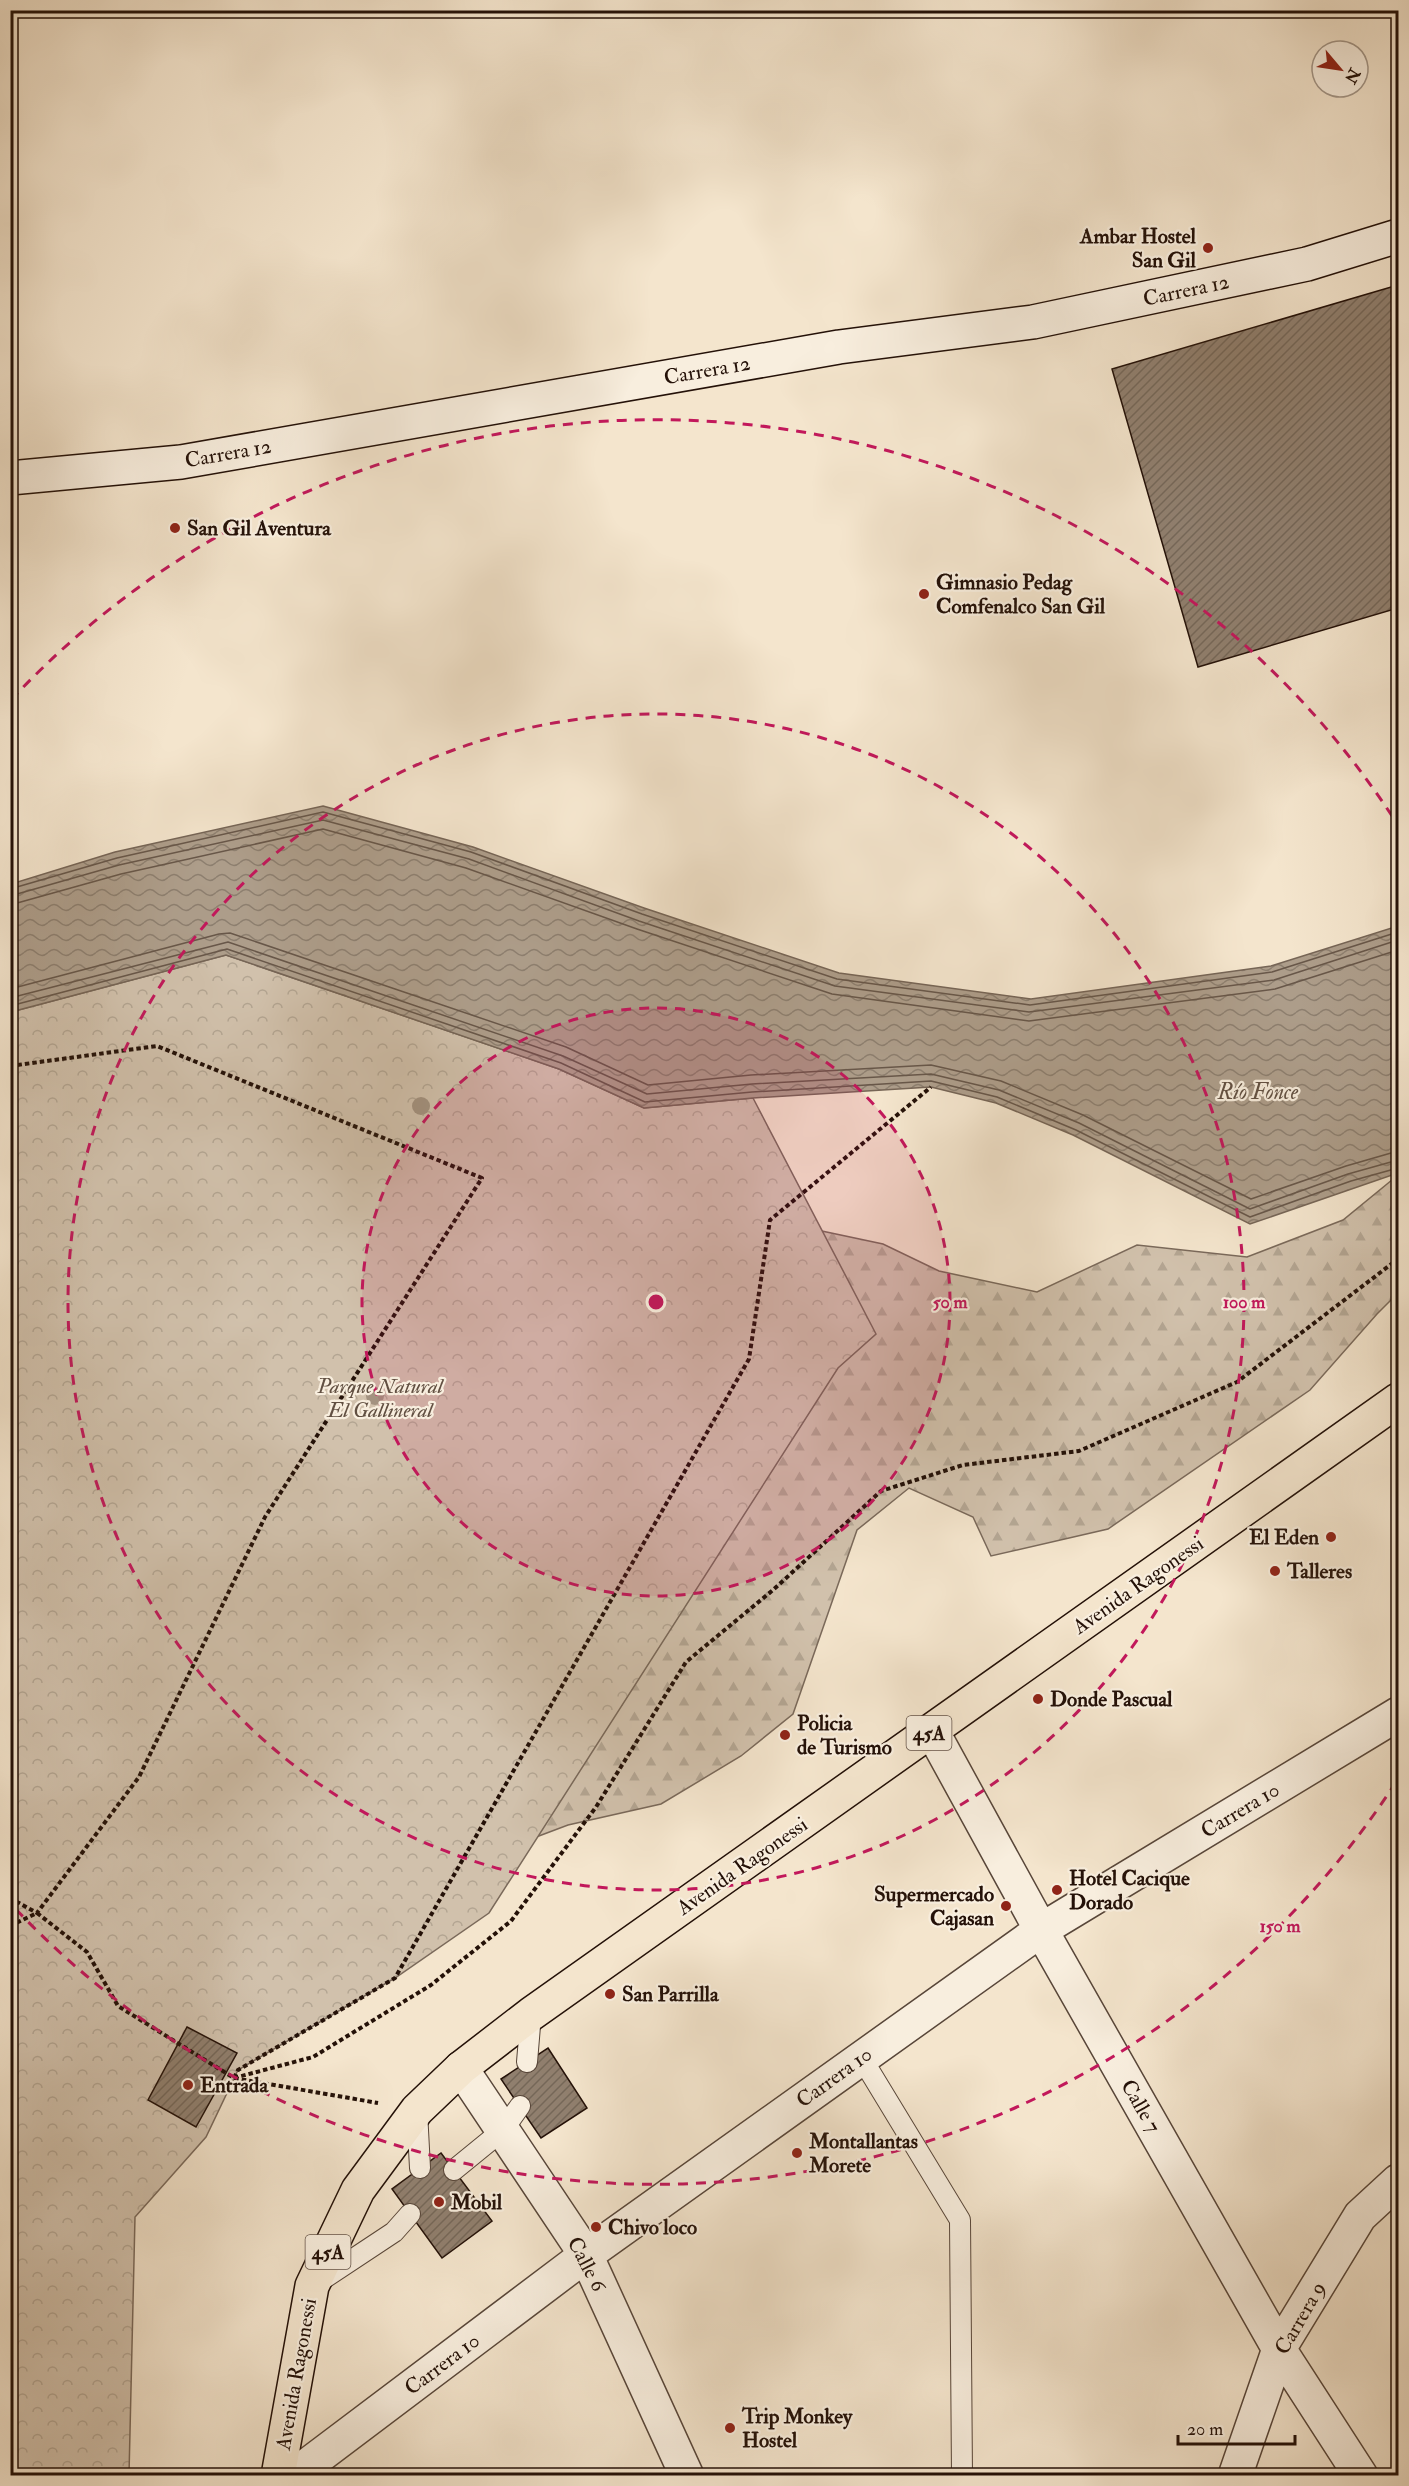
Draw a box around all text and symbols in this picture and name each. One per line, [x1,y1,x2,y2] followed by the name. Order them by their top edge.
[1310,39,1370,99] north arrow
[1340,64,1365,87] text: N
[1079,223,1197,274] place label: Ambar Hostel San Gil
[1201,241,1215,255] marker: Ambar Hostel San Gil
[1141,268,1232,313] street label: Carrera 12
[662,350,752,391] street label: Carrera 12
[183,433,273,474] street label: Carrera 12
[187,515,332,542] place label: San Gil Aventura
[168,521,182,535] marker: San Gil Aventura
[936,569,1106,620] place label: Gimnasio Pedag Comfenalco San Gil
[917,587,931,601] marker: Gimnasio Pedag Comfenalco San Gil
[1217,1078,1299,1106] water label: Río Fonce
[933,1291,968,1314] text: 50 m
[1223,1291,1266,1314] text: 100 m
[646,1292,666,1312] centre of rings
[316,1373,445,1424] park label: Parque Natural El Gallineral
[1249,1524,1319,1551] place label: El Eden
[1067,1530,1209,1641] street label: Avenida Ragonessi
[1324,1530,1338,1544] marker: El Eden
[1286,1558,1352,1585] place label: Talleres
[1268,1564,1282,1578] marker: Talleres
[1050,1686,1173,1713] place label: Donde Pascual
[1031,1692,1045,1706] marker: Donde Pascual
[797,1710,892,1761] place label: Policia de Turismo
[906,1716,952,1750] road number: 45A
[778,1728,792,1742] marker: Policia de Turismo
[1196,1776,1285,1844] street label: Carrera 10
[671,1811,813,1922] street label: Avenida Ragonessi
[1069,1865,1190,1916] place label: Hotel Cacique Dorado
[874,1881,994,1932] place label: Supermercado Cajasan
[1050,1883,1064,1897] marker: Hotel Cacique Dorado
[999,1899,1013,1913] marker: Supermercado Cajasan
[1259,1915,1302,1938] text: 150 m
[622,1981,720,2008] place label: San Parrilla
[603,1987,617,2001] marker: San Parrilla
[791,2041,878,2114] street label: Carrera 10
[200,2072,269,2099] place label: Entrada
[1115,2075,1167,2138] street label: Calle 7
[181,2078,195,2092] marker: Entrada
[808,2128,918,2179] place label: Montallantas Morete
[790,2146,804,2160] marker: Montallantas Morete
[450,2189,503,2216] place label: Mobil
[432,2195,446,2209] marker: Mobil
[608,2214,697,2241] place label: Chivo loco
[589,2220,603,2234] marker: Chivo loco
[561,2232,613,2298] street label: Calle 6
[306,2235,350,2269] road number: 45A
[1269,2277,1332,2360] street label: Carrera 9
[270,2296,323,2453] street label: Avenida Ragonessi
[399,2327,485,2401] street label: Carrera 10
[741,2403,853,2454] place label: Trip Monkey Hostel
[1178,2408,1295,2446] scale bar
[1187,2418,1223,2441] text: 20 m
[723,2421,737,2435] marker: Trip Monkey Hostel

